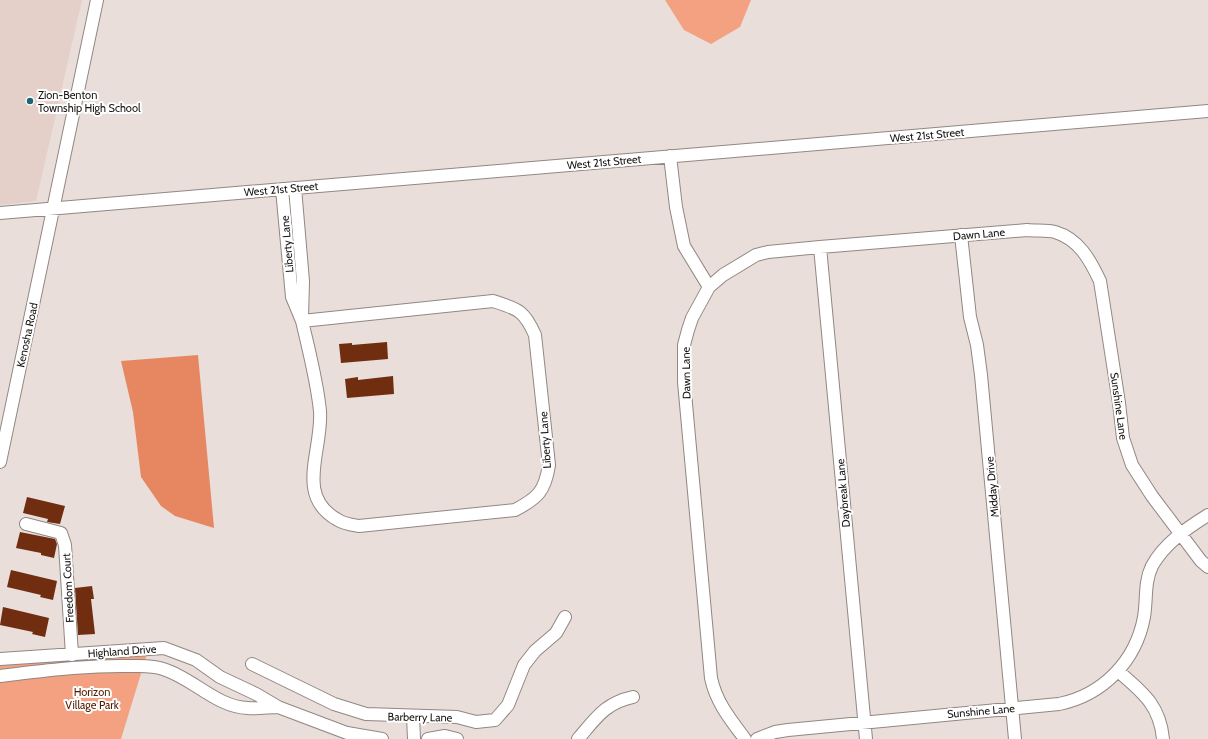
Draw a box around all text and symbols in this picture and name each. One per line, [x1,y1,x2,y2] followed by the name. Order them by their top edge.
[38,88,141,115] place label: Zion-Benton Township High School
[25,96,35,106] marker: Zion-Benton Township High School
[889,125,965,145] street label: West 21st Street
[566,152,642,172] street label: West 21st Street
[243,179,319,199] street label: West 21st Street
[277,214,296,273] street label: Liberty Lane
[952,225,1006,243] street label: Dawn Lane
[13,301,41,369] street label: Kenosha Road
[679,346,693,399] street label: Dawn Lane
[1107,371,1131,441] street label: Sunshine Lane
[536,411,554,469] street label: Liberty Lane
[982,456,1002,518] street label: Midday Drive
[833,458,853,528] street label: Daybreak Lane
[59,553,77,623] street label: Freedom Court
[87,642,157,660] street label: Highland Drive
[65,685,119,712] park label: Horizon Village Park
[947,701,1016,721] street label: Sunshine Lane
[388,709,453,725] street label: Barberry Lane

